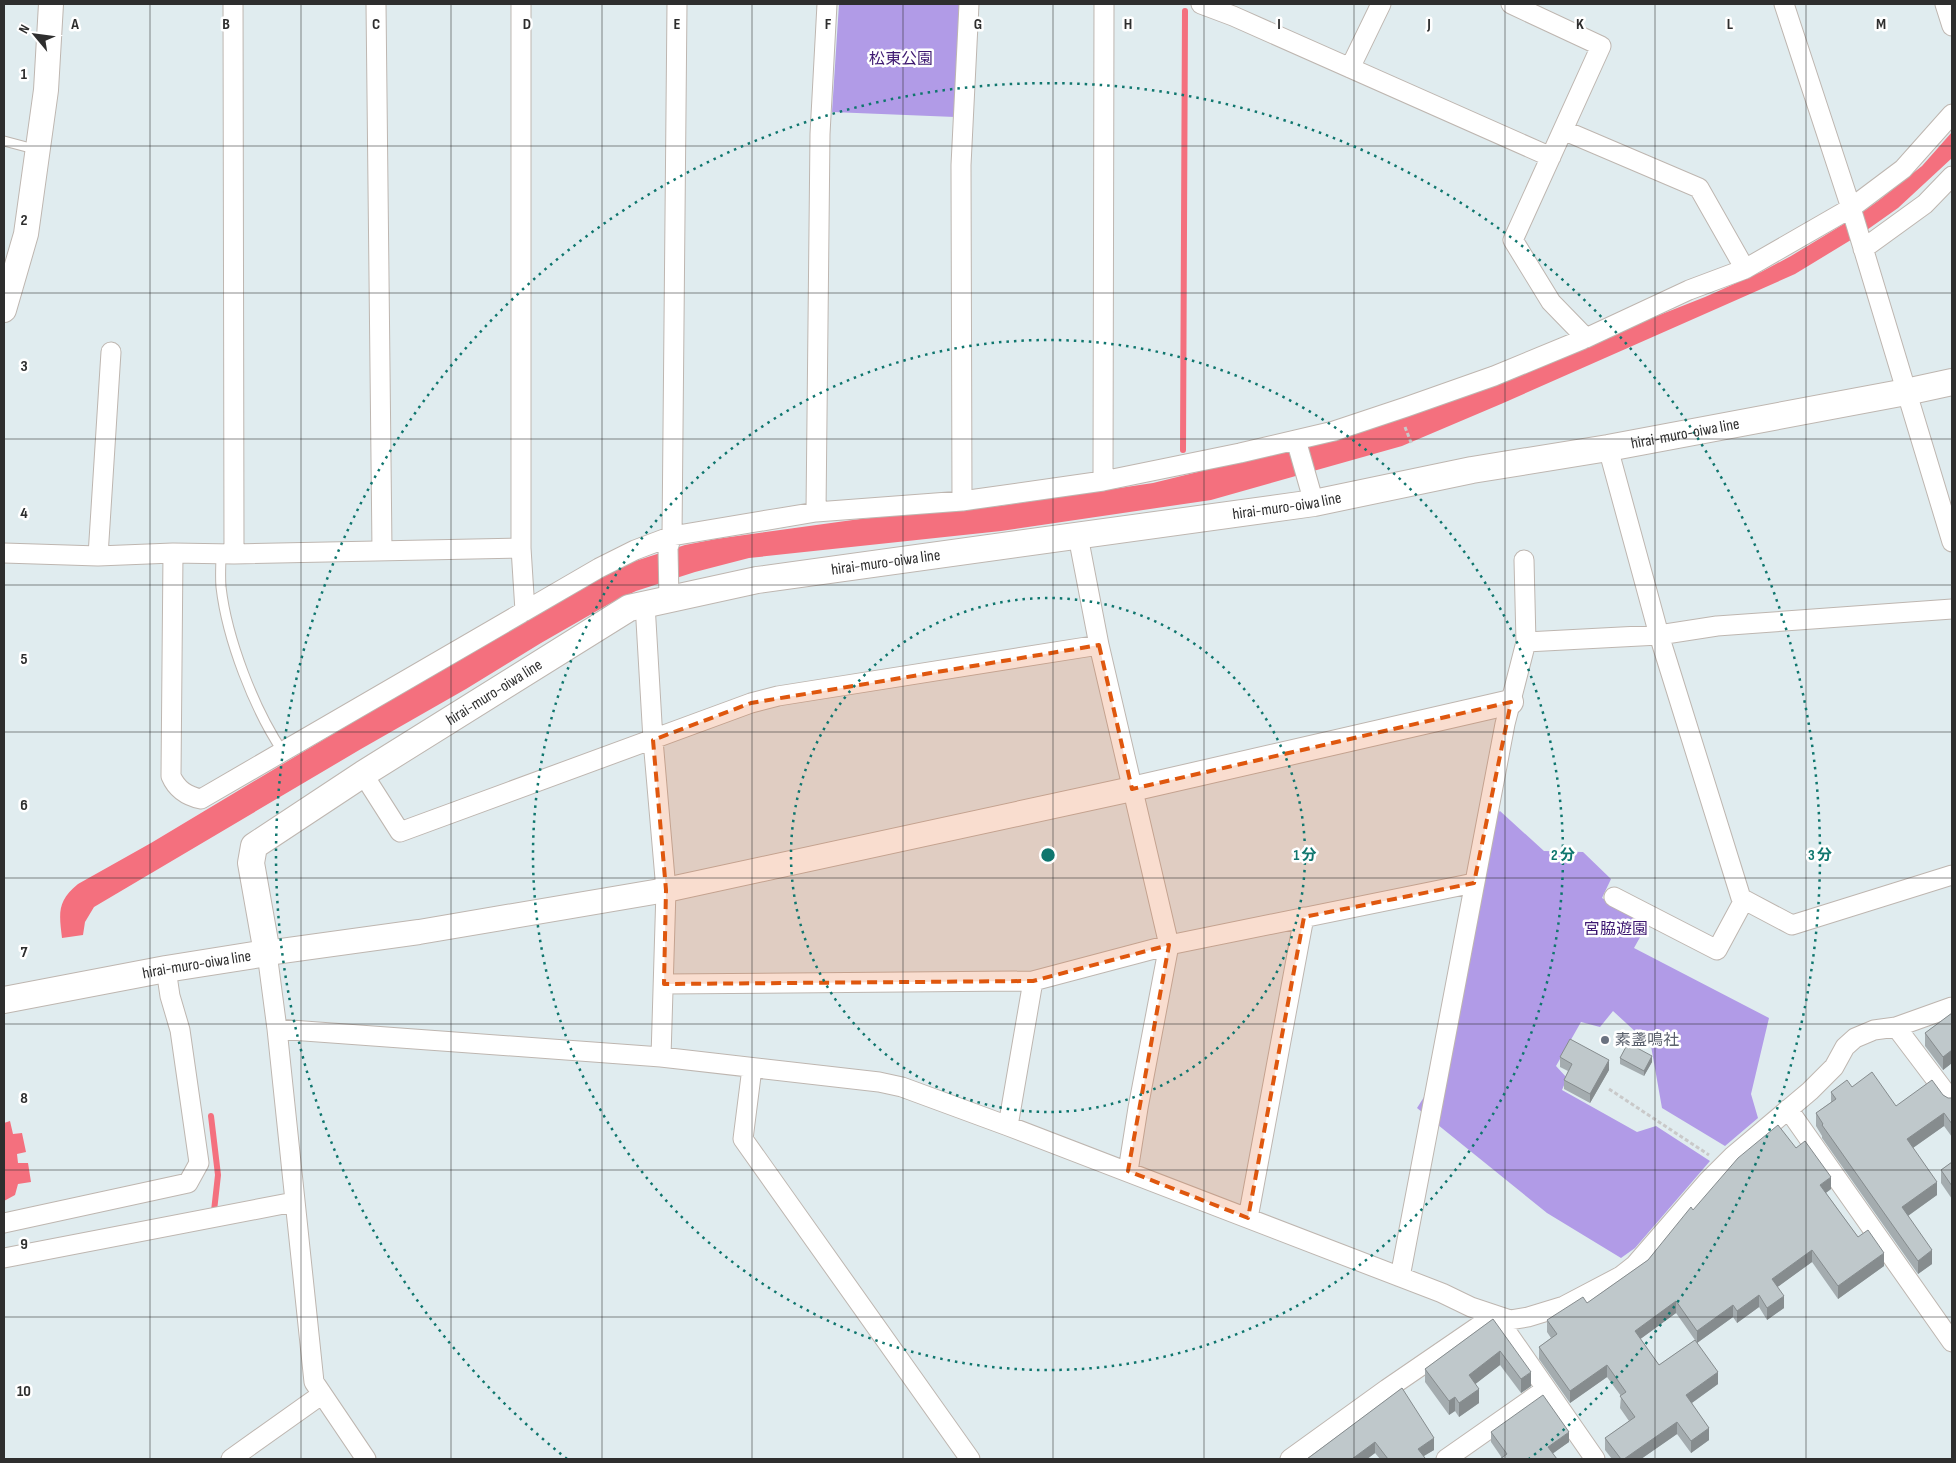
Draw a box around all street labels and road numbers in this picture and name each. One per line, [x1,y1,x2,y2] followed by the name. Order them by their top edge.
[1629,414,1741,453] street label: hirai-muro-oiwa line
[1231,488,1343,524] street label: hirai-muro-oiwa line
[830,545,941,579] street label: hirai-muro-oiwa line
[442,655,546,729] street label: hirai-muro-oiwa line
[141,946,252,983] street label: hirai-muro-oiwa line

